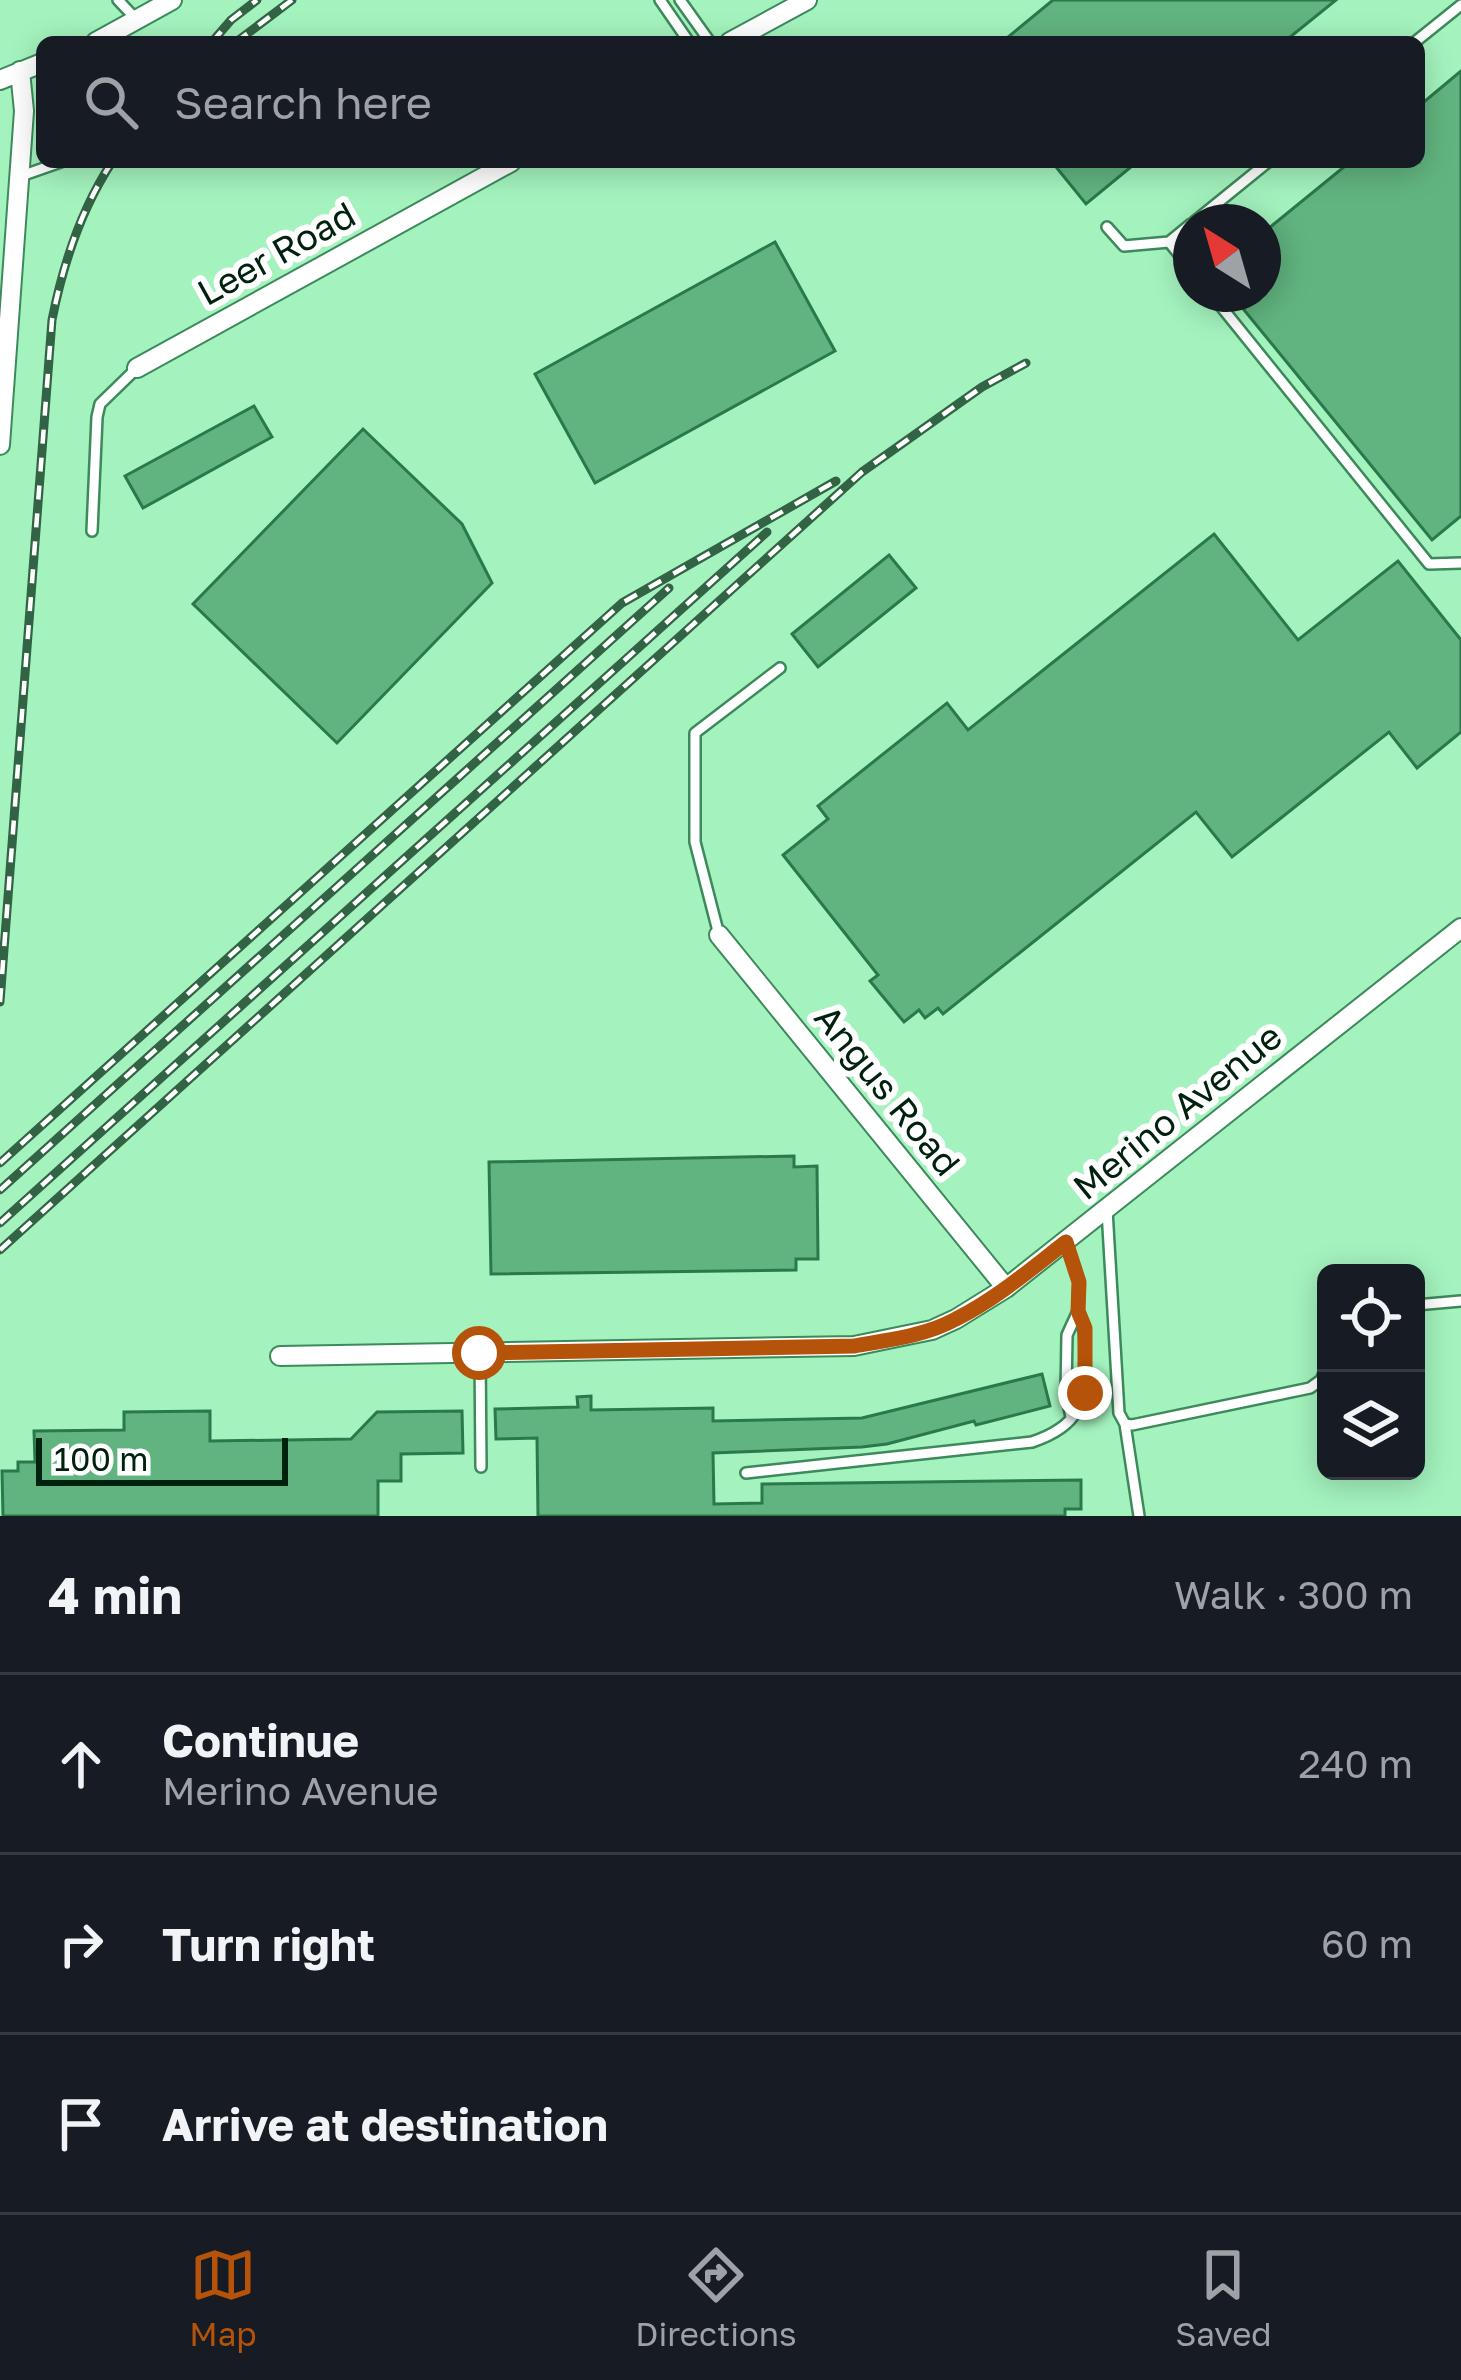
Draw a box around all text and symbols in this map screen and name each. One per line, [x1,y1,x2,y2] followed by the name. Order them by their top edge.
[36,36,1425,168] search box
[78,69,144,135] icon: search
[174,75,432,129] text: Search here
[190,192,362,314] street label: Leer Road
[1173,204,1281,312] north arrow
[806,996,970,1184] street label: Angus Road
[1064,1014,1290,1208] street label: Merino Avenue
[1317,1264,1425,1480] map controls
[1317,1264,1425,1372] button: locate
[452,1326,506,1380] route start
[1058,1366,1112,1420] route end
[1317,1372,1425,1480] button: layers
[36,1432,288,1485] scale bar
[54,1439,148,1478] text: 100 m
[48,1564,182,1625] text: 4 min
[1174,1571,1413,1618] text: Walk · 300 m
[162,1713,359,1767] text: Continue
[48,1731,114,1797] icon: ahead
[1298,1740,1413,1787] text: 240 m
[162,1767,439,1814] text: Merino Avenue
[48,1911,114,1977] icon: right
[162,1917,375,1971] text: Turn right
[1321,1920,1413,1967] text: 60 m
[48,2091,114,2157] icon: arrive
[162,2097,608,2151] text: Arrive at destination
[189,2242,257,2353] tab: Map
[635,2242,797,2353] tab: Directions
[1175,2242,1272,2353] tab: Saved

